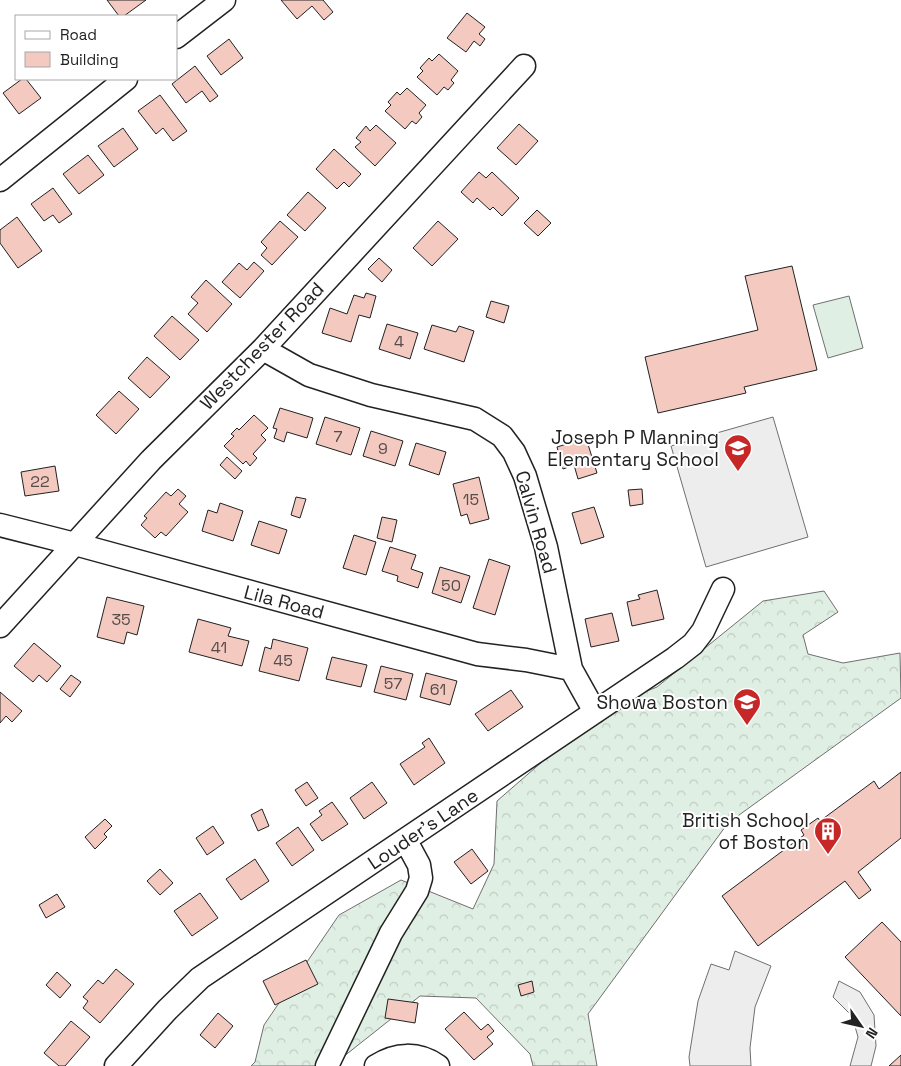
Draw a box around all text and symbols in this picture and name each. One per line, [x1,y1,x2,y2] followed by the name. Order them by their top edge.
[15,15,178,80] legend
[60,25,97,44] text: Road
[60,50,119,69] text: Building
[195,277,329,415] street label: Westchester Road
[394,331,404,352] house number: 4
[547,425,719,472] place label: Joseph P Manning Elementary School
[333,426,343,447] house number: 7
[723,433,753,472] school or university icon: Joseph P Manning Elementary School
[378,438,388,459] house number: 9
[509,468,563,576] street label: Calvin Road
[30,471,50,492] house number: 22
[463,489,479,510] house number: 15
[441,575,461,596] house number: 50
[241,579,327,625] street label: Lila Road
[111,609,131,630] house number: 35
[211,637,227,658] house number: 41
[273,650,293,671] house number: 45
[384,673,402,694] house number: 57
[430,679,446,700] house number: 61
[732,687,762,726] school or university icon: Showa Boston
[596,690,728,715] place label: Showa Boston
[363,783,483,875] street label: Louder's Lane
[682,808,809,855] place label: British School of Boston
[813,816,843,855] building icon: British School of Boston
[836,1001,886,1051] north arrow
[862,1024,882,1042] text: N

